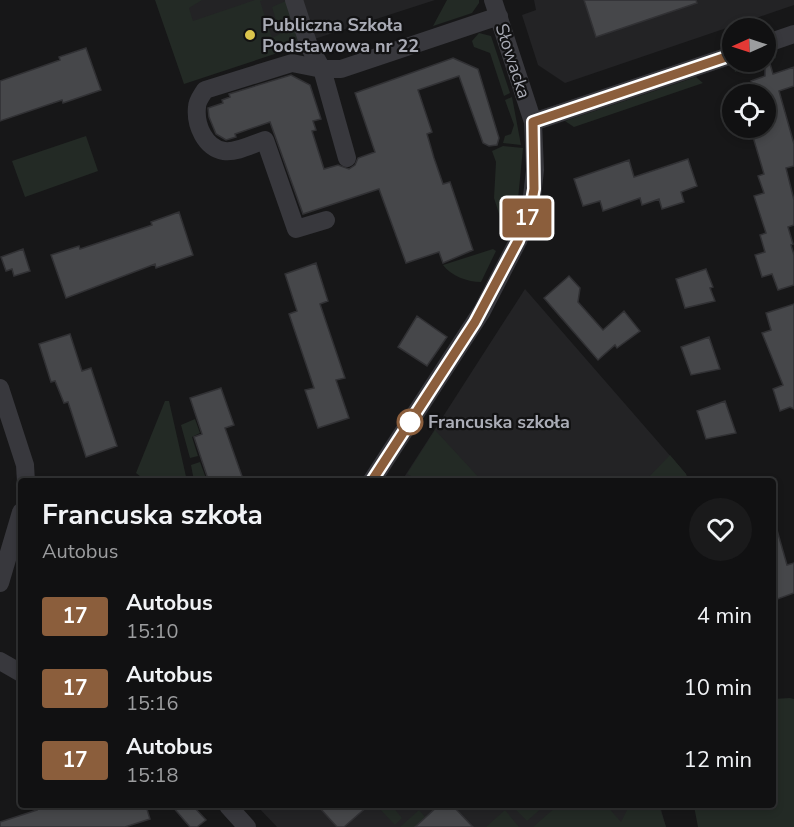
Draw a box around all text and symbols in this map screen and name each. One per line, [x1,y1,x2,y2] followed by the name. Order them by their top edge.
[262,13,419,58] place label: Publiczna Szkoła Podstawowa nr 22
[722,18,776,72] north arrow
[722,18,776,138] map controls
[490,20,536,102] street label: Słowacka
[243,28,257,42] marker: Publiczna Szkoła Podstawowa nr 22
[722,84,776,138] button: locate
[500,198,554,238] line badge: 17
[514,204,540,232] text: 17
[397,409,423,435] marker: Francuska szkoła
[428,410,570,434] place label: Francuska szkoła
[42,496,263,534] text: Francuska szkoła
[689,498,752,561] button: heart
[42,538,118,565] text: Autobus
[126,588,213,618] text: Autobus
[697,601,752,631] text: 4 min
[62,602,88,630] text: 17
[126,618,179,645] text: 15:10
[126,660,213,690] text: Autobus
[684,673,752,703] text: 10 min
[62,674,88,702] text: 17
[126,690,179,717] text: 15:16
[126,732,213,762] text: Autobus
[684,745,752,775] text: 12 min
[62,746,88,774] text: 17
[126,762,179,789] text: 15:18

